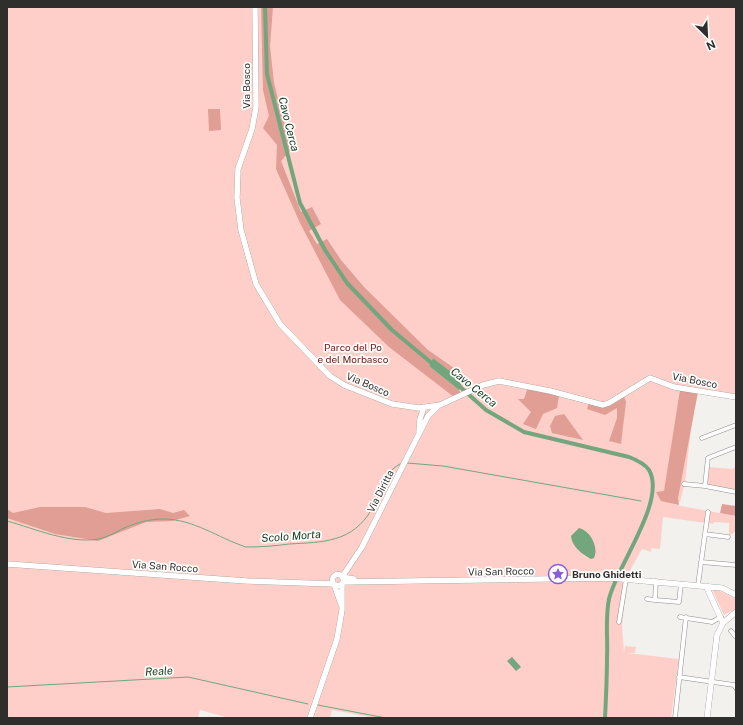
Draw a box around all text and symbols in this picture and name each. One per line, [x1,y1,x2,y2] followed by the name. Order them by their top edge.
[687,16,727,56] north arrow
[705,38,717,52] text: N
[240,63,252,109] street label: Via Bosco
[276,96,302,153] water label: Cavo Cerca
[318,341,389,365] park label: Parco del Po e del Morbasco
[449,365,499,409] water label: Cavo Cerca
[345,370,392,399] street label: Via Bosco
[671,370,719,390] street label: Via Bosco
[364,468,396,514] street label: Via Diritta
[261,528,321,544] water label: Scolo Morta
[132,558,199,574] street label: Via San Rocco
[547,563,569,585] place icon: Bruno Ghidetti
[468,564,535,578] street label: Via San Rocco
[572,568,642,580] place label: Bruno Ghidetti
[145,664,173,678] water label: Reale

